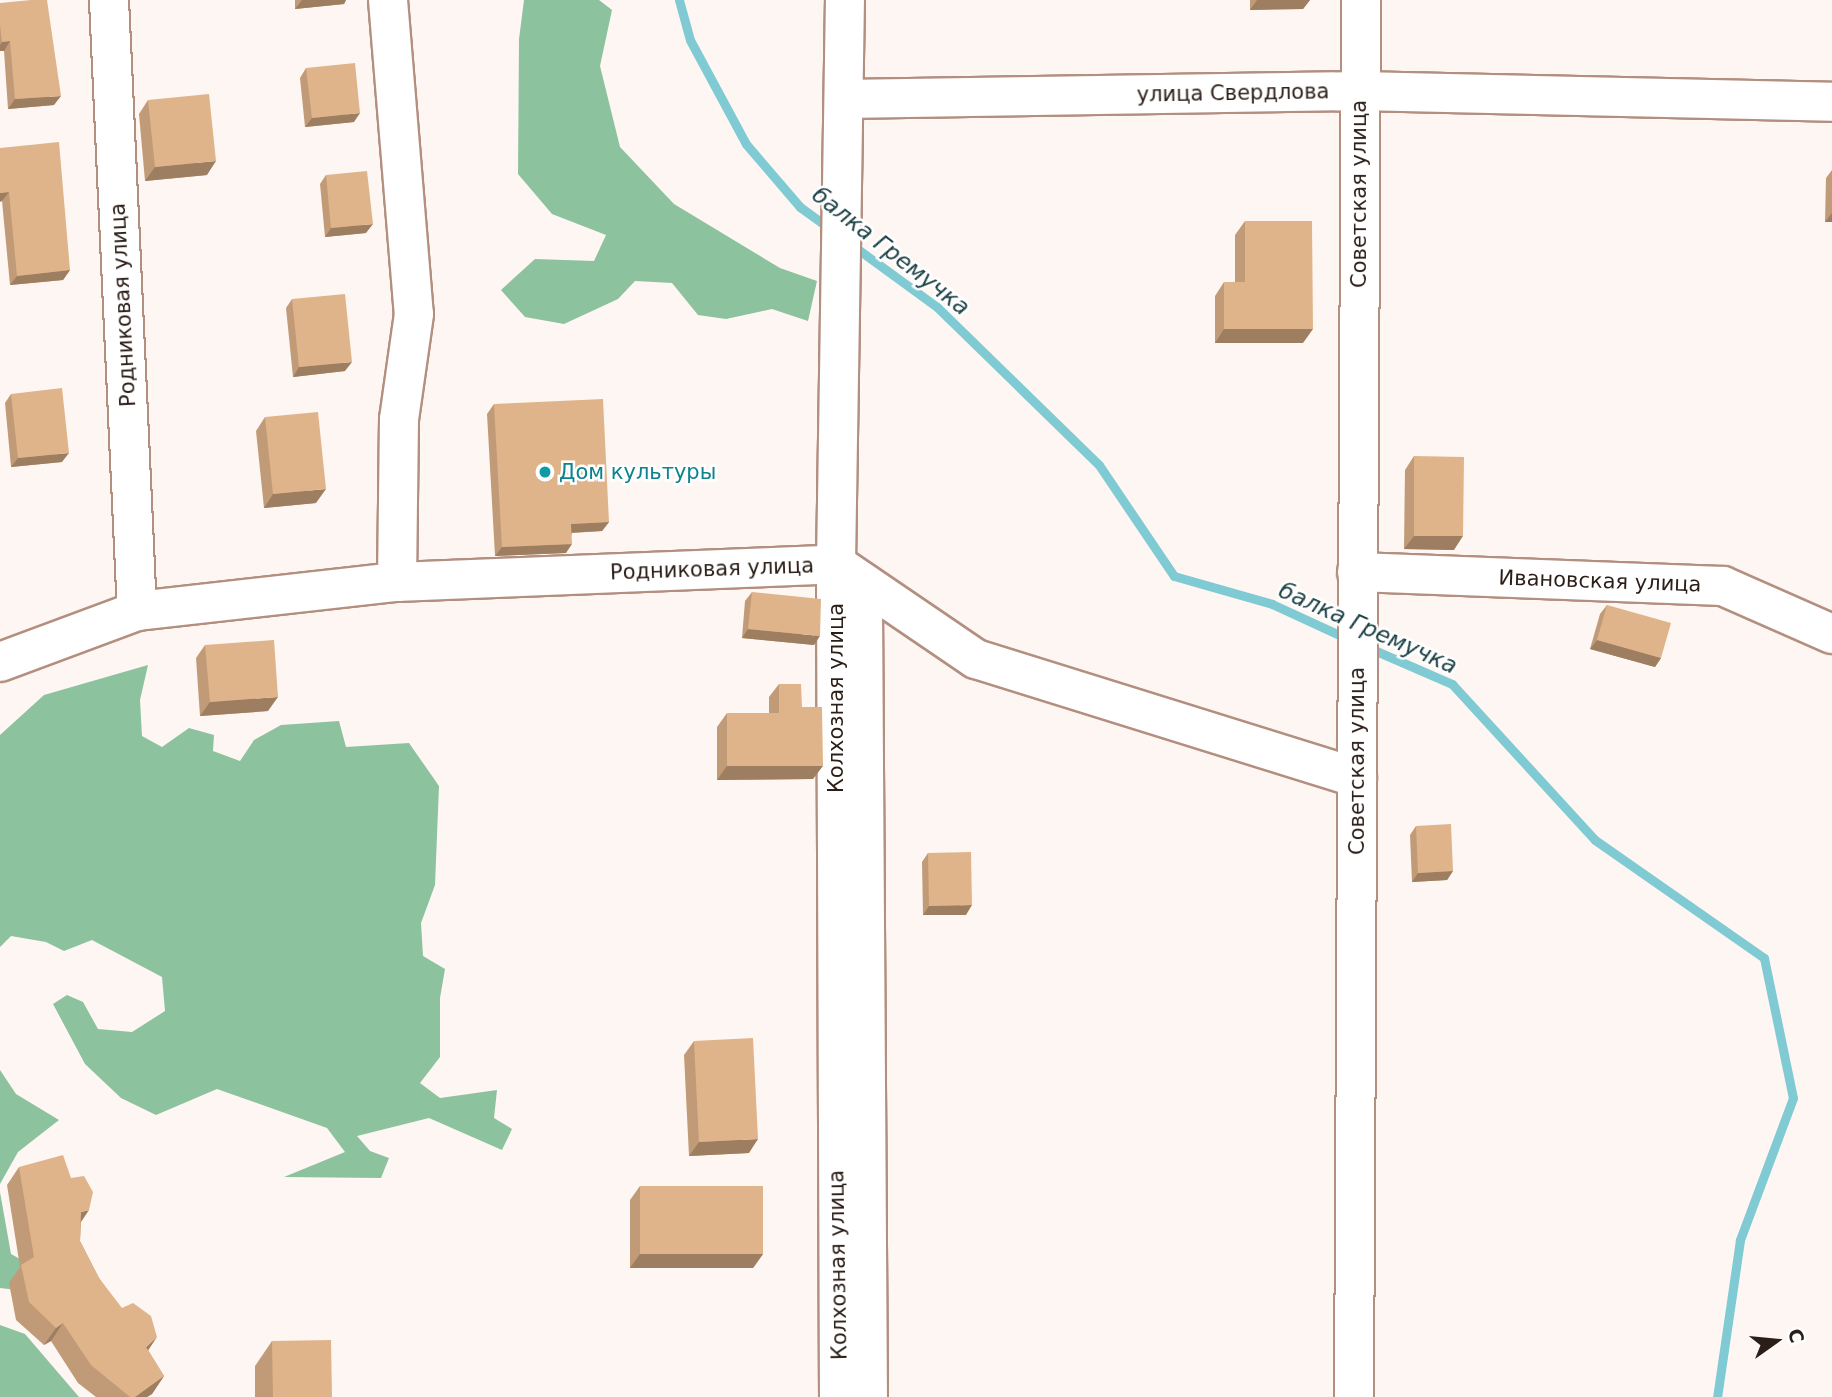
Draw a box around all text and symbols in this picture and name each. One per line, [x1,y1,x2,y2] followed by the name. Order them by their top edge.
[1136,79,1330,107] street label: улица Свердлова
[1346,100,1372,288] street label: Советская улица
[807,181,975,321] water label: балка Гремучка
[105,202,141,408] street label: Родниковая улица
[559,459,716,485] place label: Дом культуры
[537,464,553,480] marker: Дом культуры
[610,553,814,585] street label: Родниковая улица
[1498,565,1702,597] street label: Ивановская улица
[1275,576,1461,680] water label: балка Гремучка
[823,603,849,793] street label: Колхозная улица
[1344,667,1370,855] street label: Советская улица
[824,1170,852,1360] street label: Колхозная улица
[1741,1306,1811,1376] north arrow
[1784,1326,1809,1345] text: С

